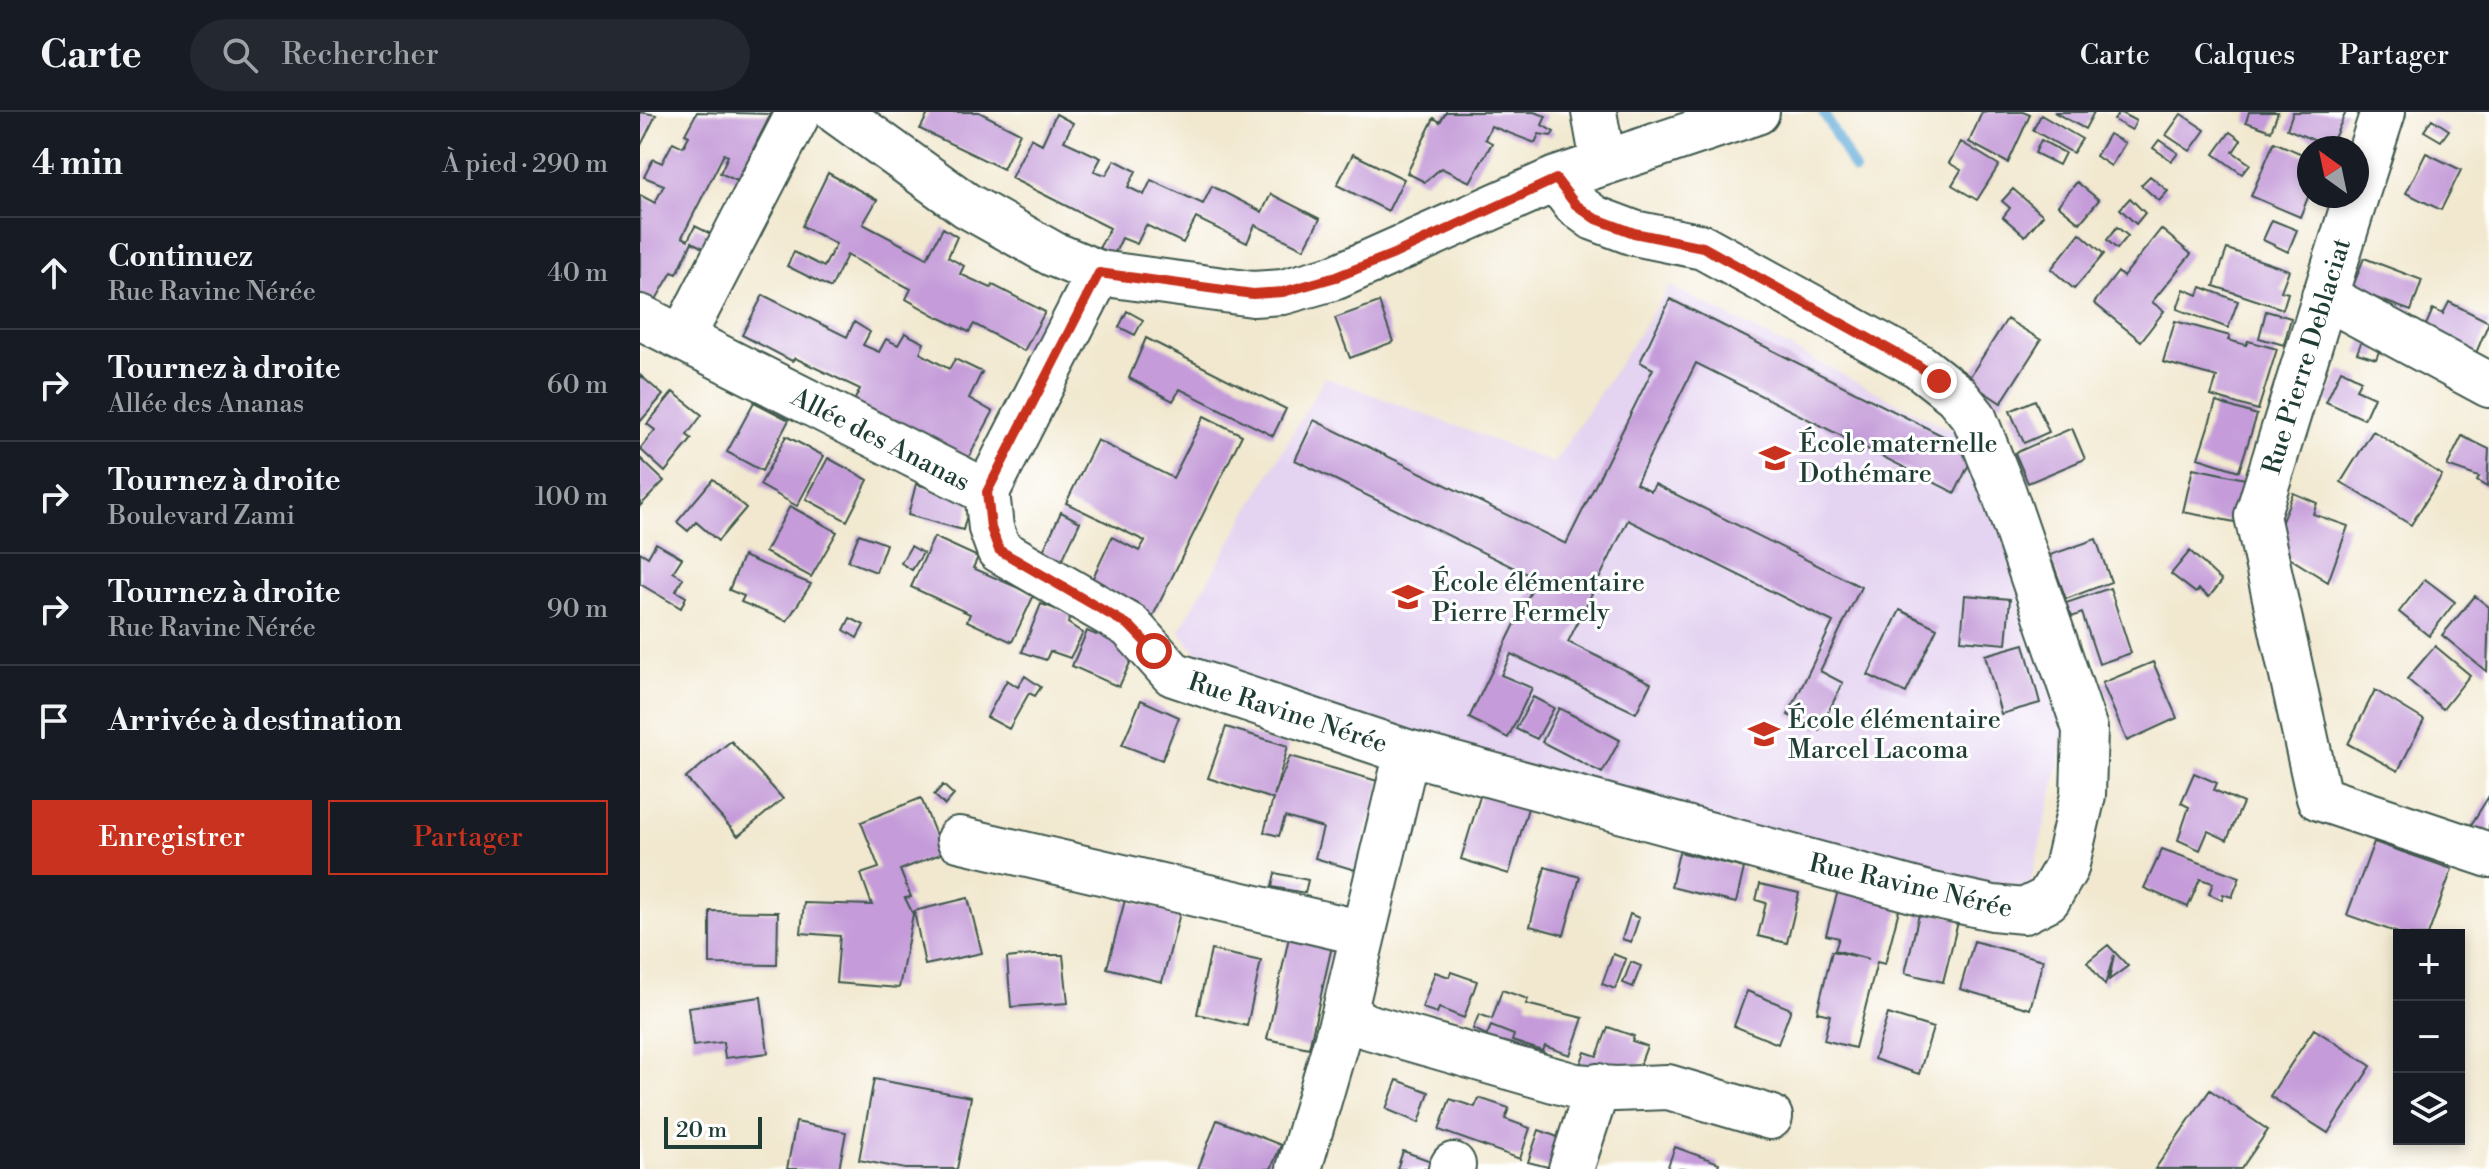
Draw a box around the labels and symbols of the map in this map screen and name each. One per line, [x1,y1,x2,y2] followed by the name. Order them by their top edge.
[2297,136,2369,208] north arrow
[2256,234,2358,478] street label: Rue Pierre Deblaciat
[1921,363,1957,399] route end
[785,381,975,499] street label: Allée des Ananas
[1799,426,1998,490] place label: École maternelle Dothémare
[1758,441,1792,475] school or university icon: École maternelle Dothémare
[1432,565,1645,629] place label: École élémentaire Pierre Fermely
[1391,580,1425,614] school or university icon: École élémentaire Pierre Fermely
[1136,633,1172,669] route start
[1184,666,1391,760] street label: Rue Ravine Nérée
[1788,702,2001,766] place label: École élémentaire Marcel Lacoma
[1747,717,1781,751] school or university icon: École élémentaire Marcel Lacoma
[1806,847,2016,925] street label: Rue Ravine Nérée
[664,1113,762,1149] scale bar

